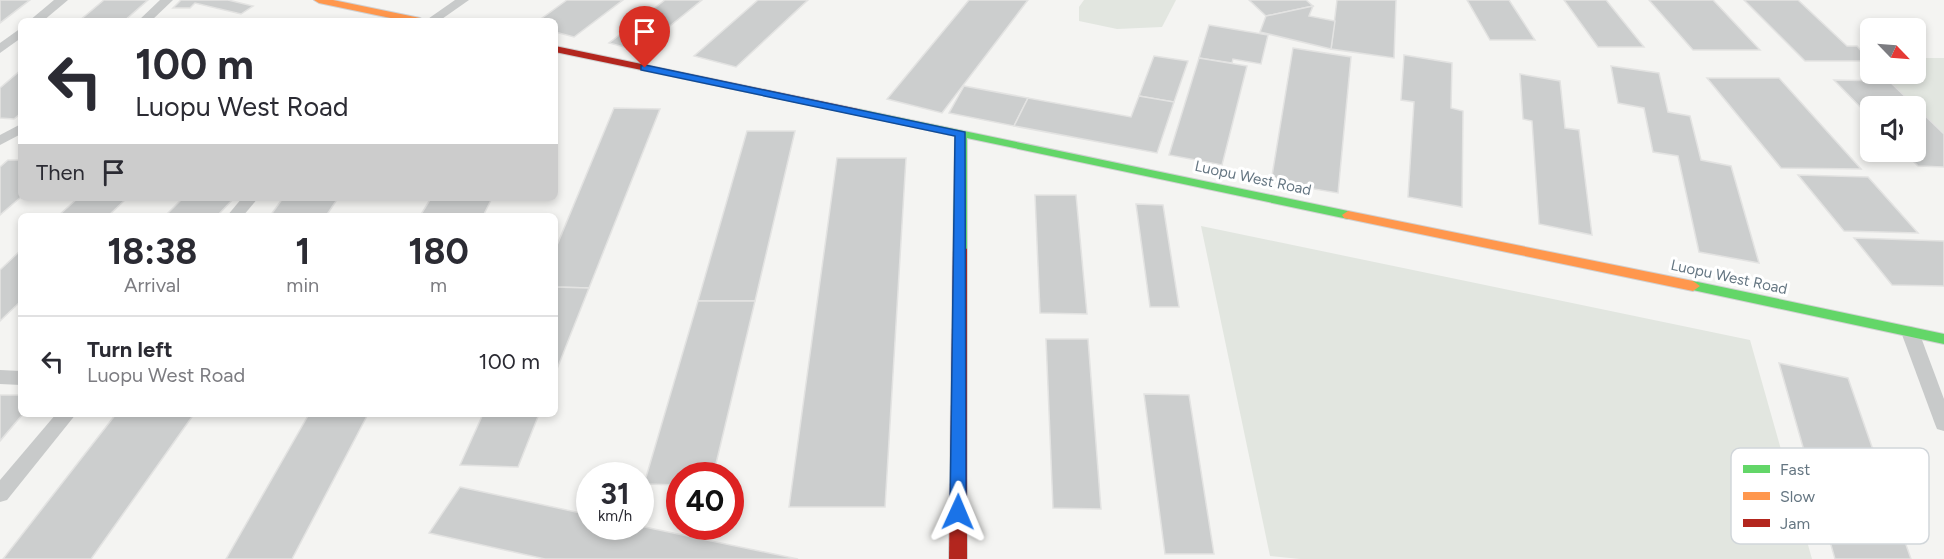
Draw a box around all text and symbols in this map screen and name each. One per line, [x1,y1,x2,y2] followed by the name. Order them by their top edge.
[619,6,670,68] pin
[628,15,661,48] icon: arrive
[1860,18,1926,84] north arrow
[1860,18,1926,162] map controls
[135,39,254,90] text: 100 m
[36,42,114,120] icon: left
[135,90,349,123] text: Luopu West Road
[1860,96,1926,162] button: sound
[97,156,130,189] icon: arrive
[1193,157,1313,199] street label: Luopu West Road
[36,159,85,186] text: Then
[107,230,197,273] text: 18:38
[295,230,310,273] text: 1
[408,230,469,273] text: 180
[1669,256,1789,298] street label: Luopu West Road
[124,273,180,297] text: Arrival
[286,273,319,297] text: min
[430,273,447,297] text: m
[87,336,173,363] text: Turn left
[36,345,69,378] icon: left
[479,348,540,375] text: 100 m
[87,363,245,387] text: Luopu West Road
[1731,448,1929,544] legend
[1780,460,1810,479] text: Fast
[666,462,744,540] speed limit sign: 40
[600,475,630,512] text: 31
[926,480,990,544] position arrow
[1780,487,1815,506] text: Slow
[598,507,632,525] text: km/h
[1780,514,1810,533] text: Jam

